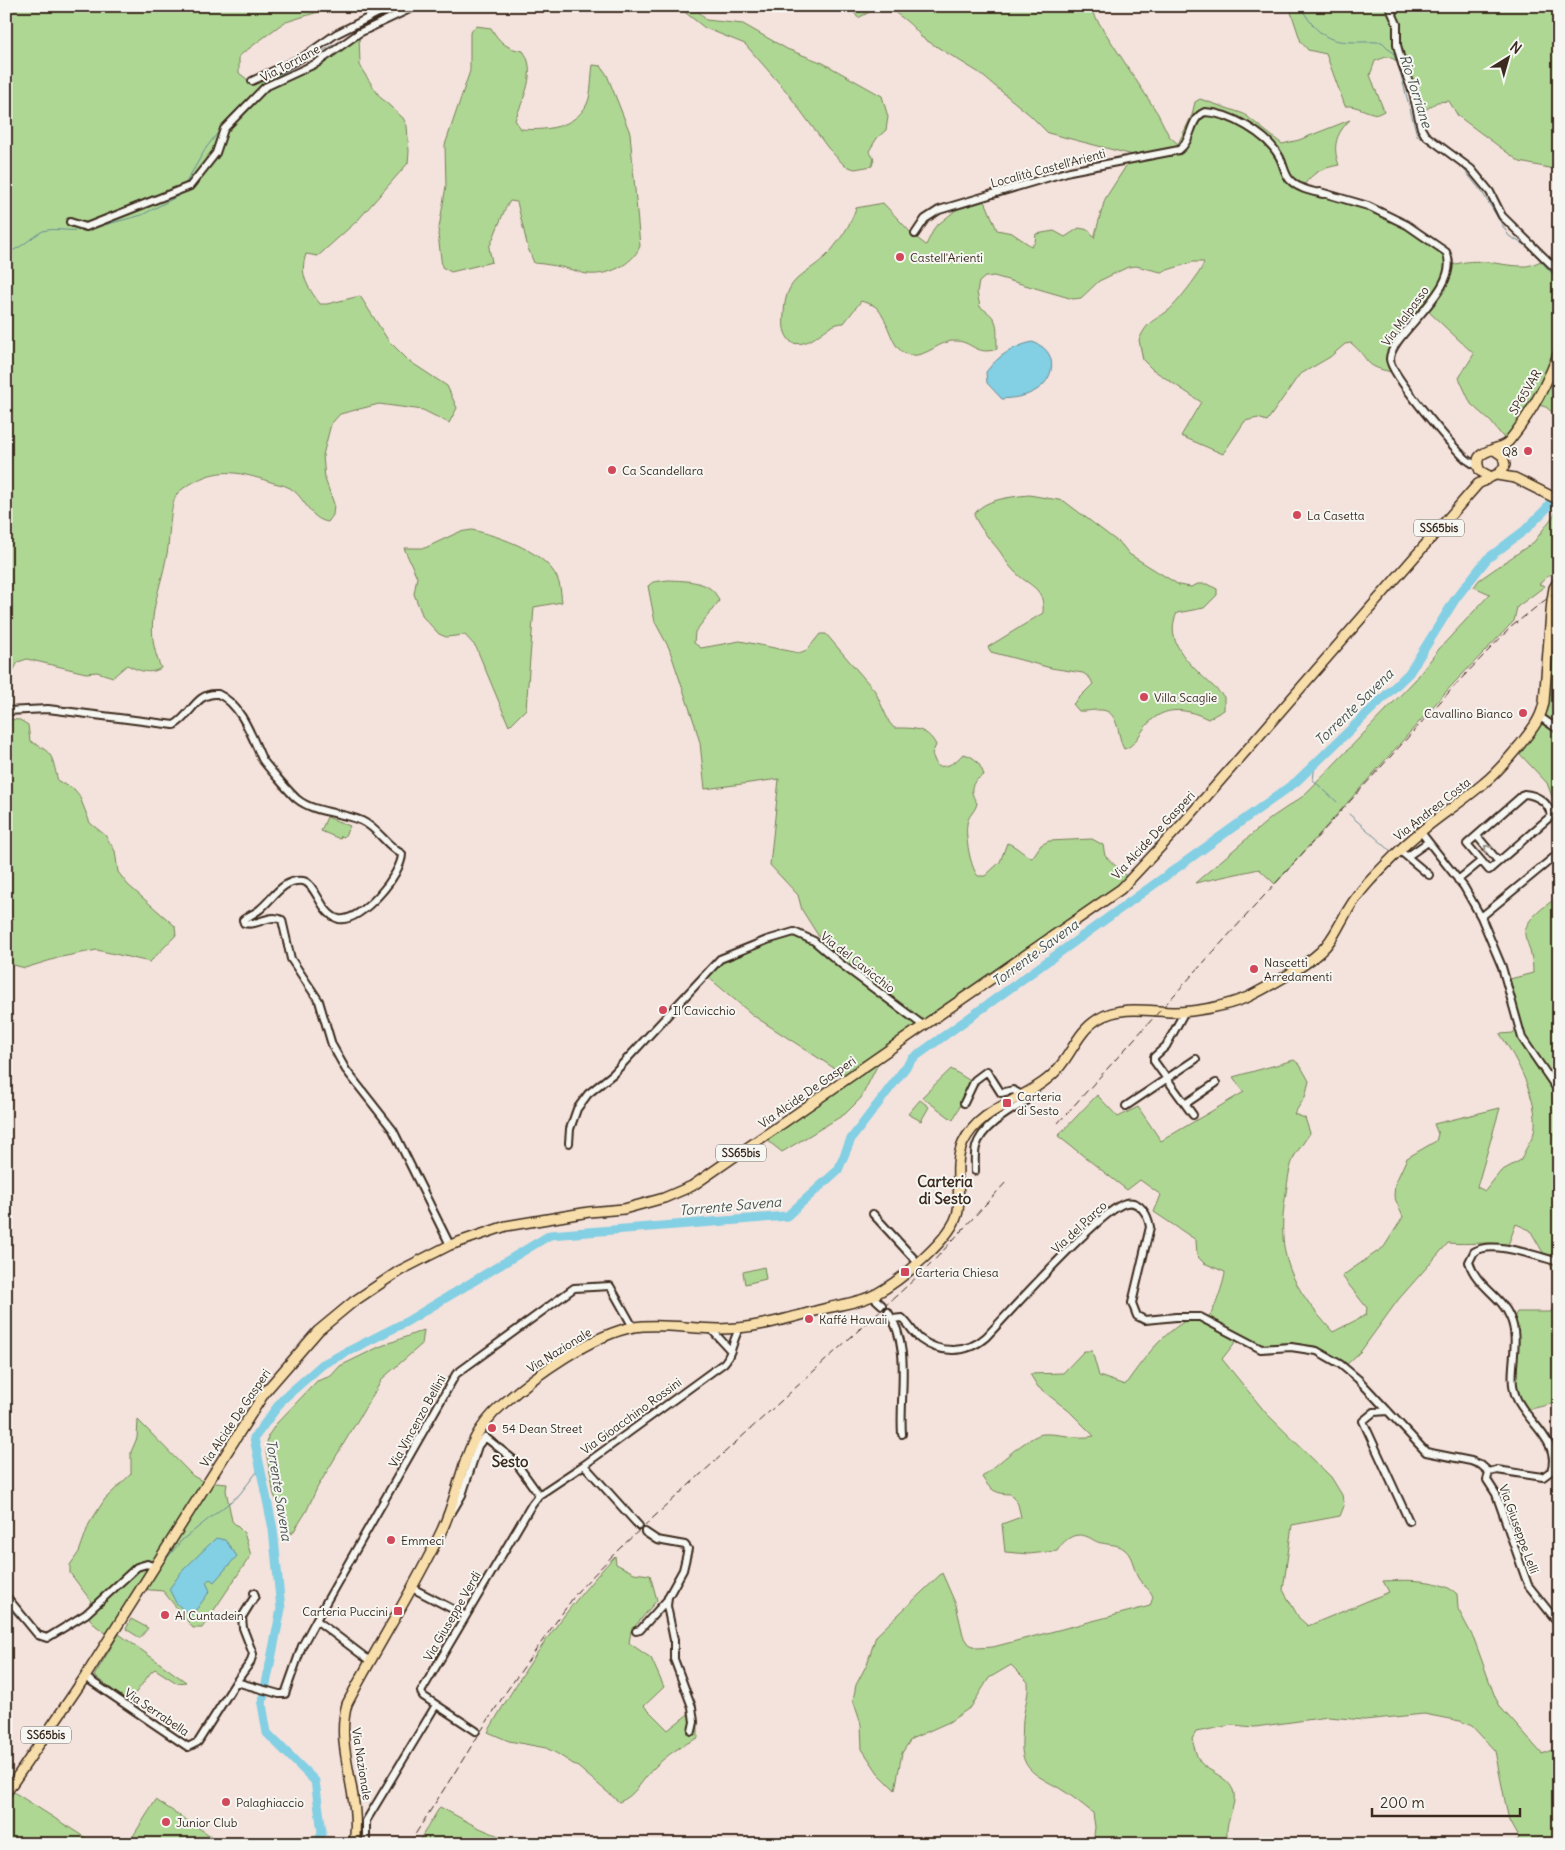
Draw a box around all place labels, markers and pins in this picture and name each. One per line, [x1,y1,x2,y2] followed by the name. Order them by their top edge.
[910,250,983,265] place label: Castell'Arienti
[894,251,906,263] marker: Castell'Arienti
[1502,444,1518,459] place label: Q8
[1522,445,1534,457] marker: Q8
[622,463,703,478] place label: Ca Scandellara
[606,464,618,476] marker: Ca Scandellara
[1307,508,1365,523] place label: La Casetta
[1291,509,1303,521] marker: La Casetta
[1154,690,1217,705] place label: Villa Scaglie
[1138,691,1150,703] marker: Villa Scaglie
[1424,706,1513,721] place label: Cavallino Bianco
[1517,707,1529,719] marker: Cavallino Bianco
[1264,955,1332,984] place label: Nascetti Arredamenti
[1248,963,1260,975] marker: Nascetti Arredamenti
[673,1003,736,1018] place label: Il Cavicchio
[657,1004,669,1016] marker: Il Cavicchio
[1017,1089,1062,1118] place label: Carteria di Sesto
[1001,1097,1013,1109] marker: Carteria di Sesto
[915,1265,999,1280] place label: Carteria Chiesa
[899,1266,911,1278] marker: Carteria Chiesa
[819,1312,887,1327] place label: Kaffé Hawaii
[803,1313,815,1325] marker: Kaffé Hawaii
[502,1421,582,1436] place label: 54 Dean Street
[486,1422,498,1434] marker: 54 Dean Street
[401,1533,444,1548] place label: Emmeci
[385,1534,397,1546] marker: Emmeci
[302,1604,388,1619] place label: Carteria Puccini
[392,1605,404,1617] marker: Carteria Puccini
[175,1608,244,1623] place label: Al Cuntadein
[159,1609,171,1621] marker: Al Cuntadein
[236,1795,304,1810] place label: Palaghiaccio
[220,1796,232,1808] marker: Palaghiaccio
[176,1815,238,1830] place label: Junior Club
[160,1816,172,1828] marker: Junior Club

